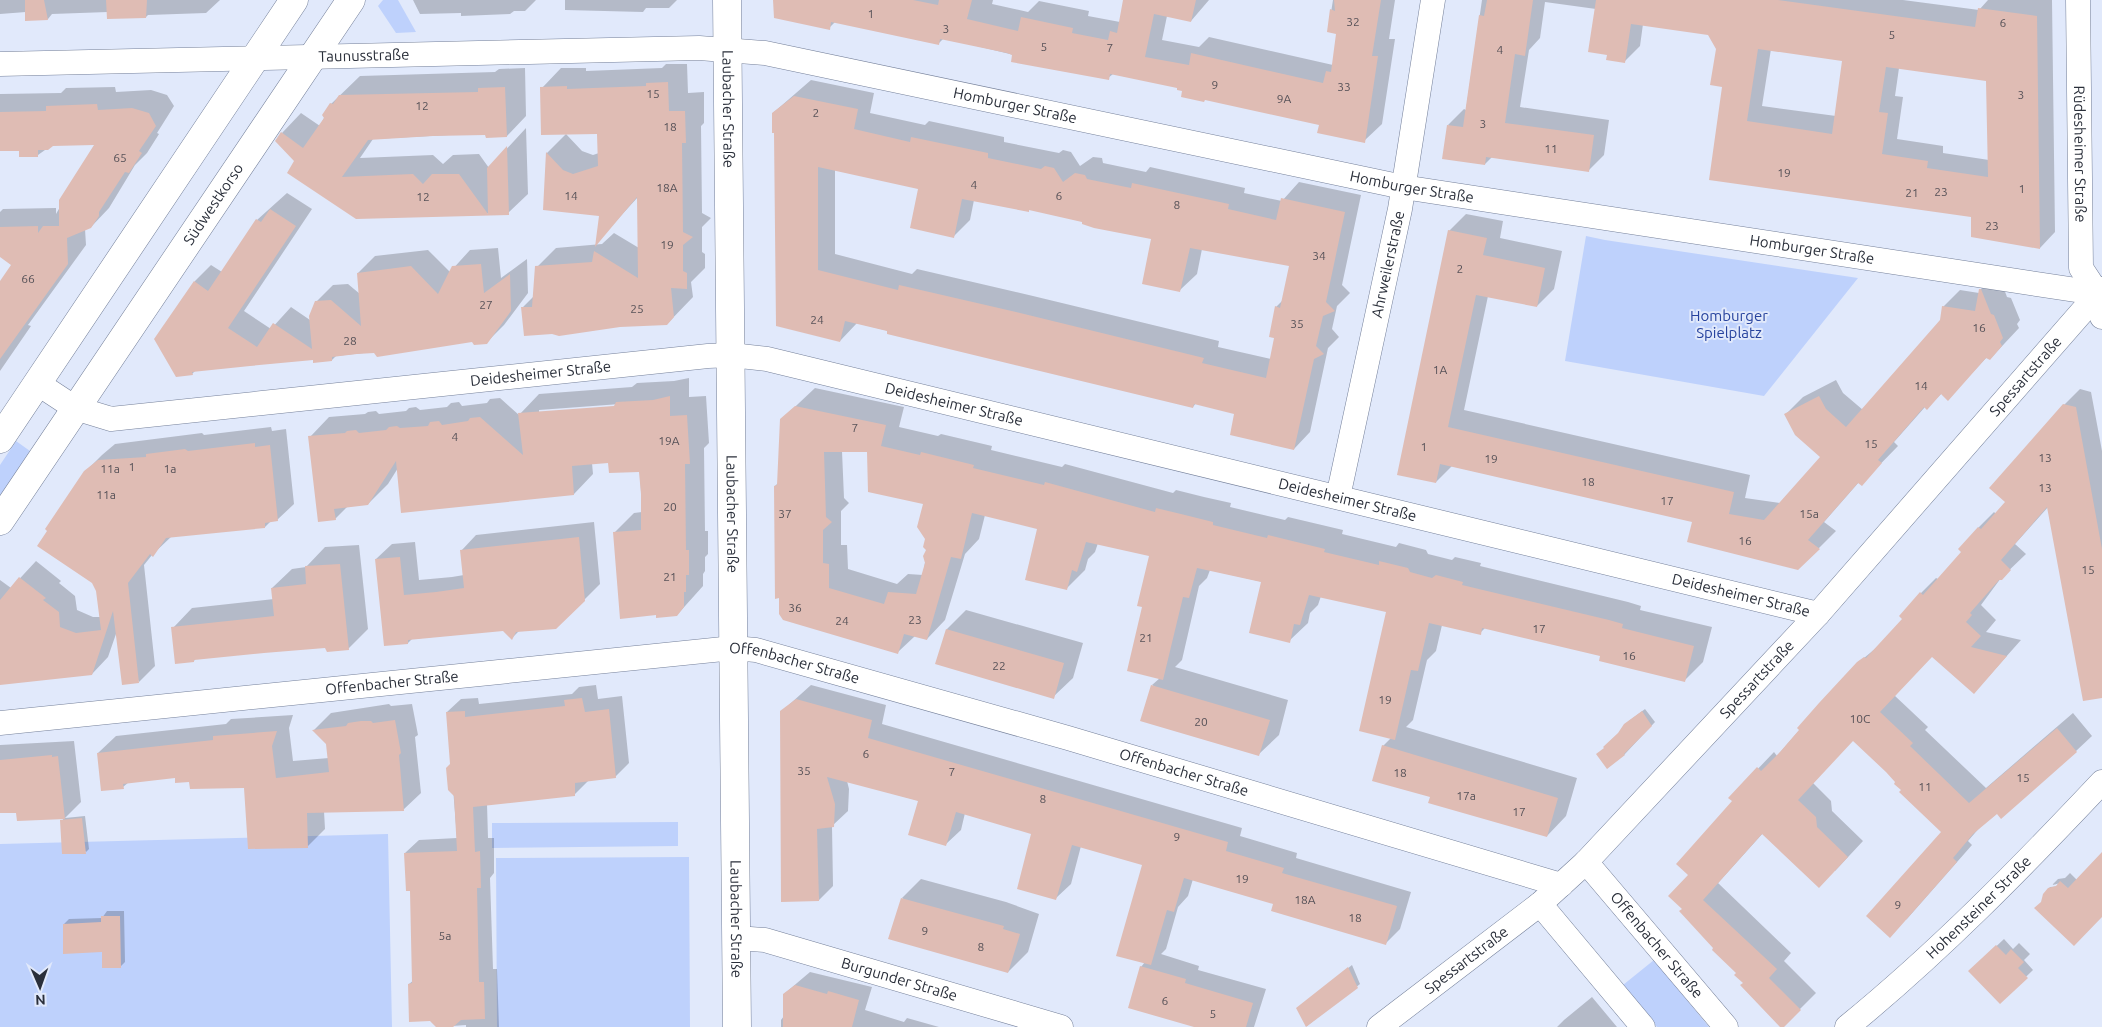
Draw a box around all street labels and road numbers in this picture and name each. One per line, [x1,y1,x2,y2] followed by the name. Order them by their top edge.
[318,46,410,65] street label: Taunusstraße
[719,50,738,168] street label: Laubacher Straße
[952,84,1079,126] street label: Homburger Straße
[2071,85,2089,223] street label: Rüdesheimer Straße
[180,160,247,248] street label: Südwestkorso
[1348,167,1475,206] street label: Homburger Straße
[1368,209,1407,319] street label: Ahrweilerstraße
[1749,231,1875,267] street label: Homburger Straße
[1986,333,2065,419] street label: Spessartstraße
[469,357,612,389] street label: Deidesheimer Straße
[883,379,1025,429] street label: Deidesheimer Straße
[723,455,742,573] street label: Laubacher Straße
[1277,474,1418,524] street label: Deidesheimer Straße
[1670,570,1812,620] street label: Deidesheimer Straße
[1716,637,1797,721] street label: Spessartstraße
[729,639,861,687] street label: Offenbacher Straße
[324,667,459,698] street label: Offenbacher Straße
[1117,745,1251,799] street label: Offenbacher Straße
[1923,852,2034,962] street label: Hohensteiner Straße
[727,860,746,978] street label: Laubacher Straße
[1607,888,1707,1001] street label: Offenbacher Straße
[1421,923,1511,997] street label: Spessartstraße
[839,954,959,1004] street label: Burgunder Straße

